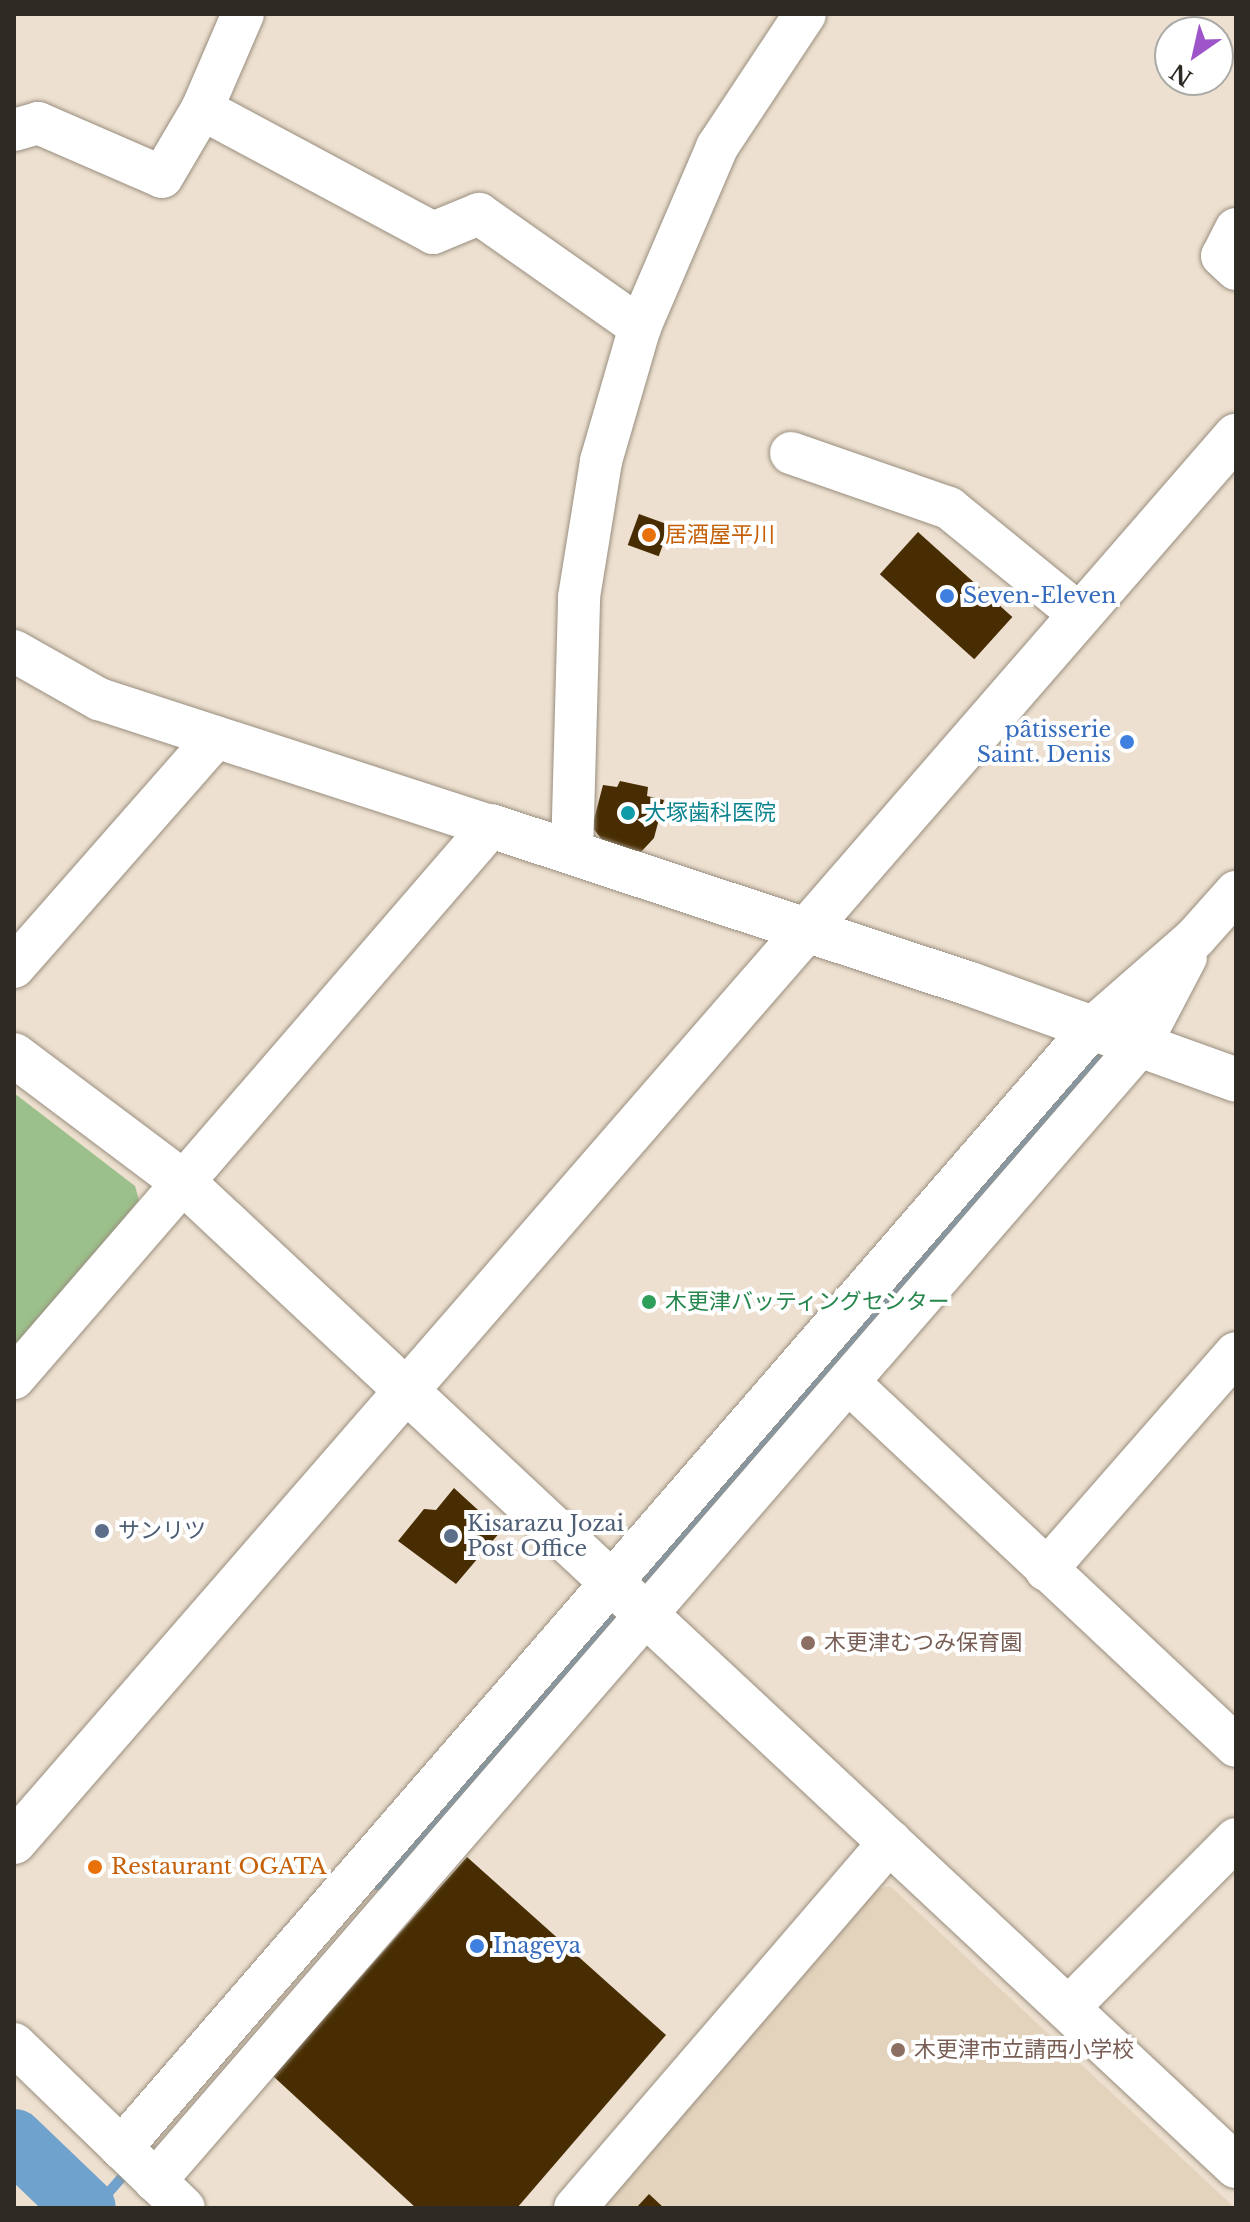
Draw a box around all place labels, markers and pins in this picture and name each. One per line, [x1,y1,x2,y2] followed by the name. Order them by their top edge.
[665,522,775,548] place label: 居酒屋平川
[640,526,658,544] marker: 居酒屋平川
[963,583,1116,609] place label: Seven-Eleven
[938,587,956,605] marker: Seven-Eleven
[977,716,1111,768] place label: pâtisserie Saint. Denis
[1118,733,1136,751] marker: pâtisserie Saint. Denis
[644,800,776,826] place label: 大塚歯科医院
[619,804,637,822] marker: 大塚歯科医院
[665,1289,951,1315] place label: 木更津バッティングセンター
[640,1293,658,1311] marker: 木更津バッティングセンター
[467,1510,624,1562] place label: Kisarazu Jozai Post Office
[118,1518,206,1544] place label: サンリツ
[93,1522,111,1540] marker: サンリツ
[442,1527,460,1545] marker: Kisarazu Jozai Post Office
[824,1630,1022,1656] place label: 木更津むつみ保育園
[799,1634,817,1652] marker: 木更津むつみ保育園
[111,1854,327,1880] place label: Restaurant OGATA
[86,1858,104,1876] marker: Restaurant OGATA
[493,1933,581,1959] place label: Inageya
[468,1937,486,1955] marker: Inageya
[914,2037,1134,2063] place label: 木更津市立請西小学校
[889,2041,907,2059] marker: 木更津市立請西小学校

